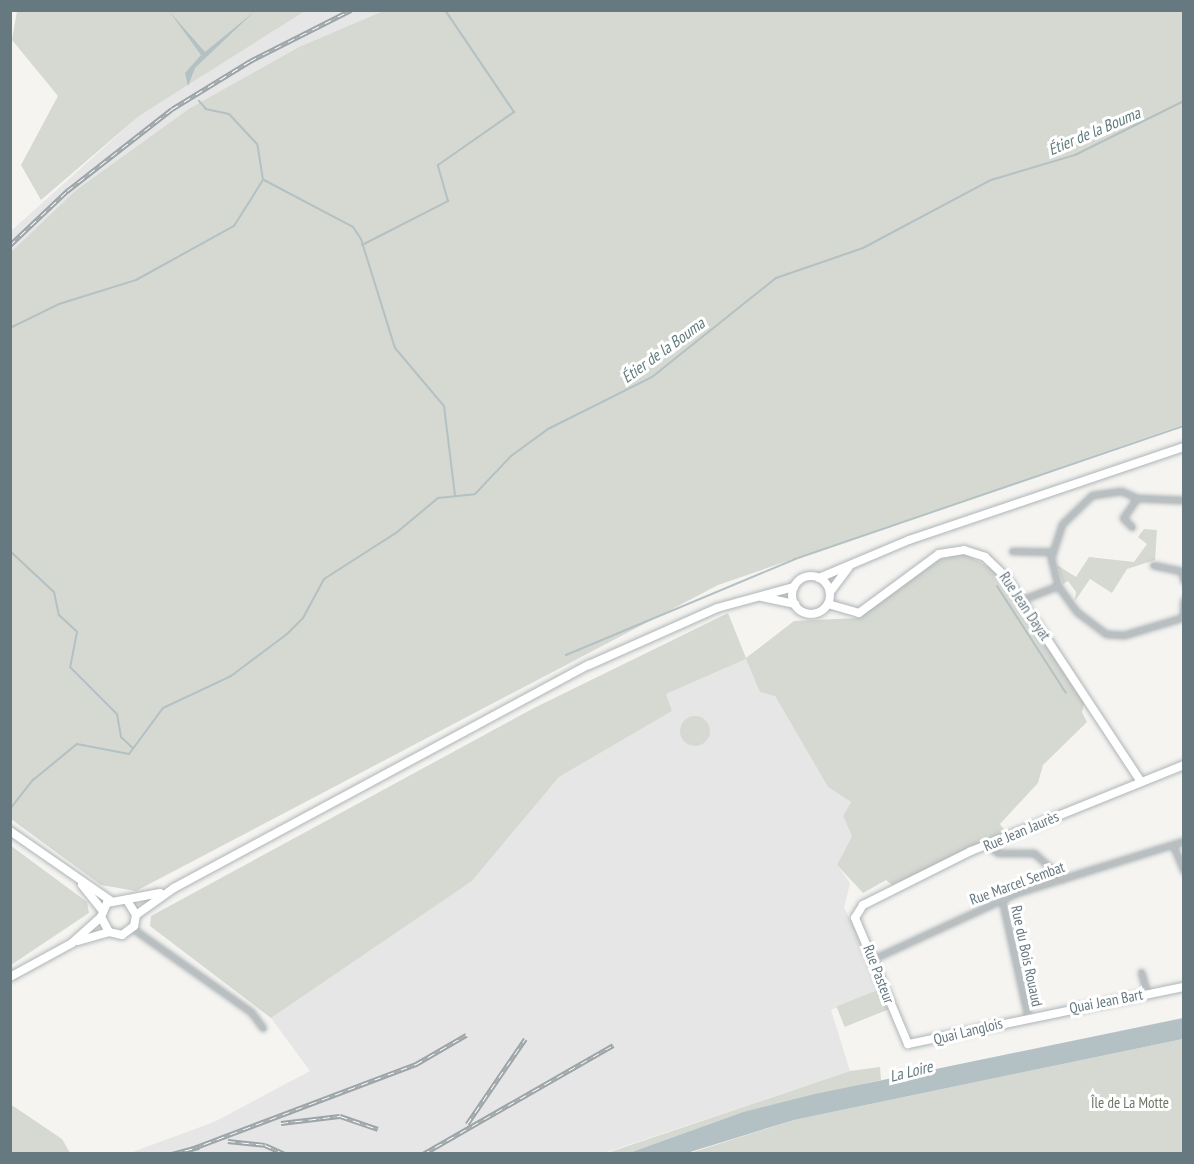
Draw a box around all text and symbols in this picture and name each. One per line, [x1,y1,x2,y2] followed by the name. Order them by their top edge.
[1045,103,1143,159] water label: Étier de la Bouma
[618,313,708,387] water label: Étier de la Bouma
[996,569,1054,643] street label: Rue Jean Dayat
[981,807,1061,855] street label: Rue Jean Jaurès
[967,857,1067,909] street label: Rue Marcel Sembat
[1007,904,1047,1008] street label: Rue du Bois Rouaud
[860,942,898,1006] street label: Rue Pasteur
[1068,985,1144,1017] street label: Quai Jean Bart
[932,1014,1004,1048] street label: Quai Langlois
[888,1056,934,1086] water label: La Loire
[1091,1094,1169,1112] park label: Île de La Motte

